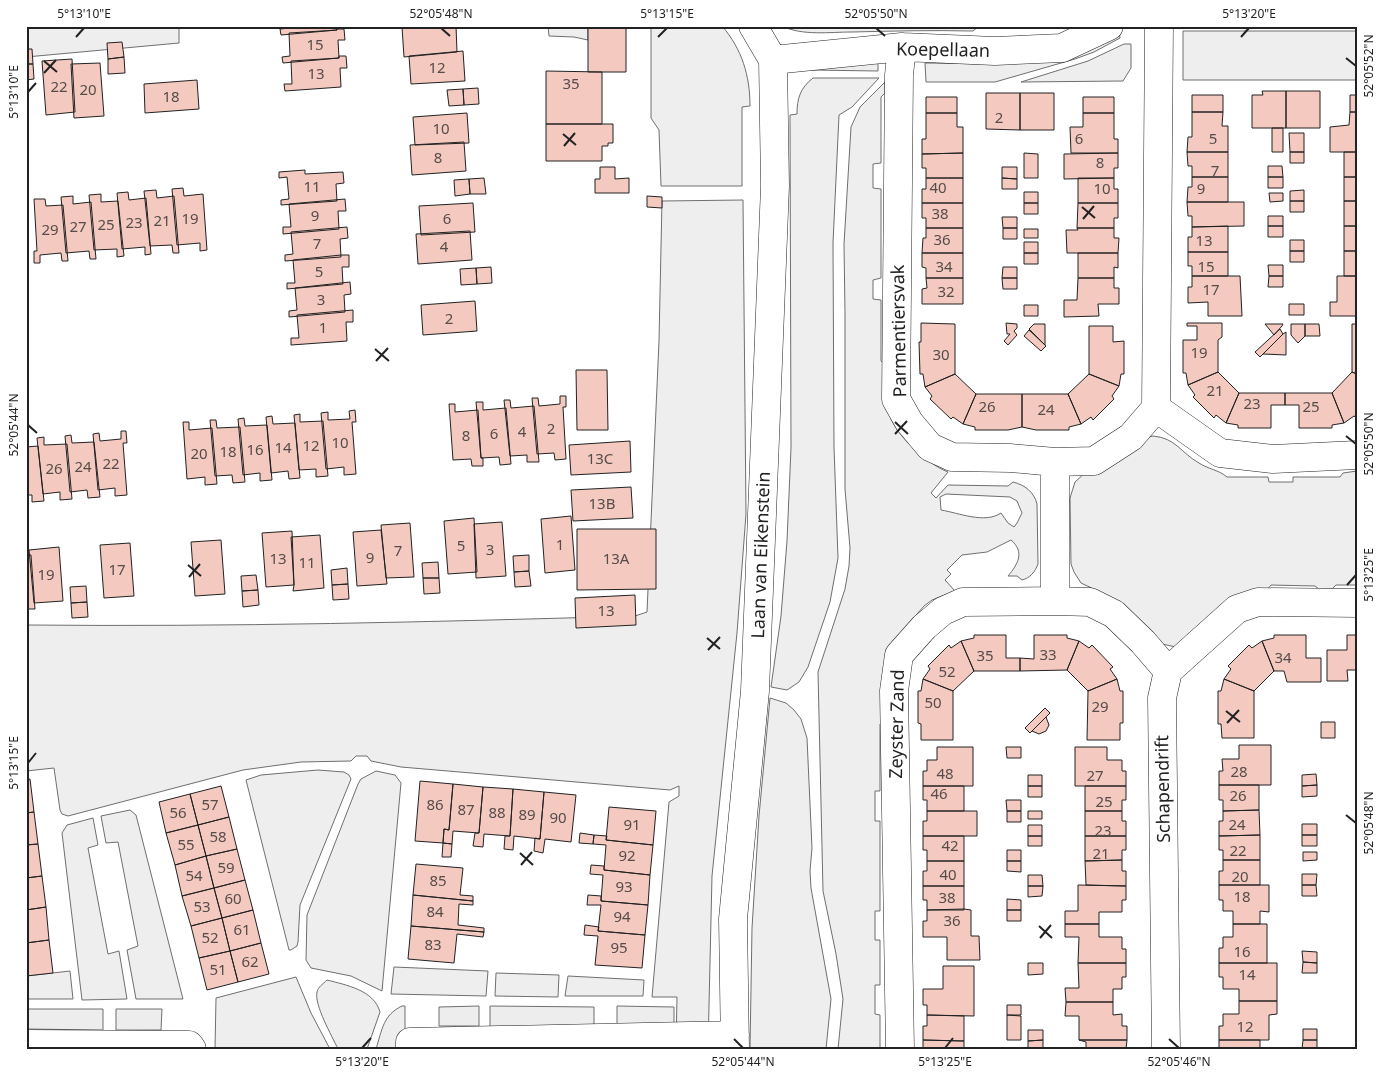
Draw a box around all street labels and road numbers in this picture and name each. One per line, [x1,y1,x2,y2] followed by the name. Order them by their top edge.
[896,36,990,62] street label: Koepellaan
[885,264,911,398] street label: Parmentiersvak
[745,471,775,639] street label: Laan van Eikenstein
[883,669,909,779] street label: Zeyster Zand
[1149,734,1175,843] street label: Schapendrift

